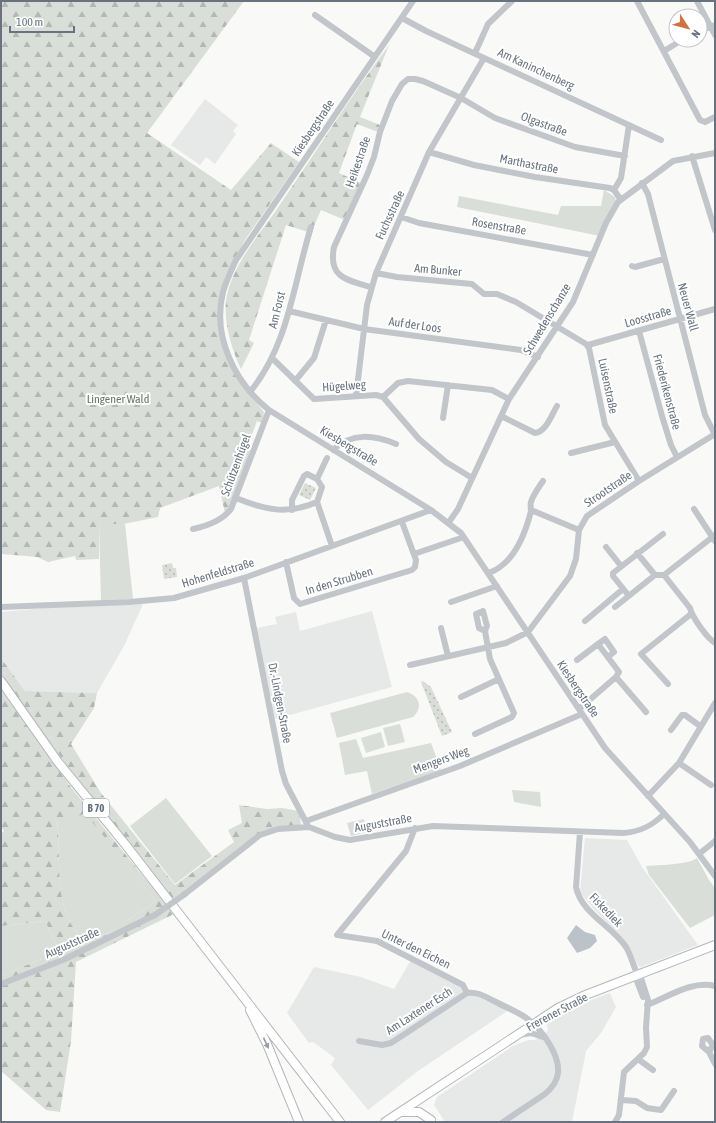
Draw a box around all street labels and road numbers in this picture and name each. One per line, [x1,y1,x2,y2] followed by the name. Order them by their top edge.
[496,45,577,93] street label: Am Kaninchenberg
[289,97,337,159] street label: Kiesbergstraße
[519,109,569,139] street label: Olgastraße
[343,135,373,189] street label: Heikestraße
[498,151,560,177] street label: Marthastraße
[373,188,407,242] street label: Fuchsstraße
[471,214,527,238] street label: Rosenstraße
[414,261,463,279] street label: Am Bunker
[520,281,574,357] street label: Schwedenschanze
[675,281,701,333] street label: Neuer Wall
[266,290,288,330] street label: Am Forst
[623,304,673,330] street label: Loosstraße
[388,314,442,336] street label: Auf der Loos
[650,353,684,431] street label: Friederikenstraße
[595,357,621,415] street label: Luisenstraße
[322,377,367,395] street label: Hügelweg
[317,423,381,469] street label: Kiesbergstraße
[218,431,254,498] street label: Schützenhügel
[582,468,634,510] street label: Strootstraße
[180,555,256,591] street label: Hohenfeldstraße
[304,564,374,598] street label: In den Strubben
[554,658,602,720] street label: Kiesbergstraße
[265,662,295,744] street label: Dr.-Lindgen-Straße
[411,743,471,777] street label: Mengers Weg
[83,799,109,817] road number: B 70
[353,811,413,835] street label: Auguststraße
[587,890,626,930] street label: Fiskediek
[43,925,101,961] street label: Auguststraße
[379,926,453,972] street label: Unter den Eichen
[383,984,455,1038] street label: Am Laxtener Esch
[524,990,590,1034] street label: Frerener Straße

